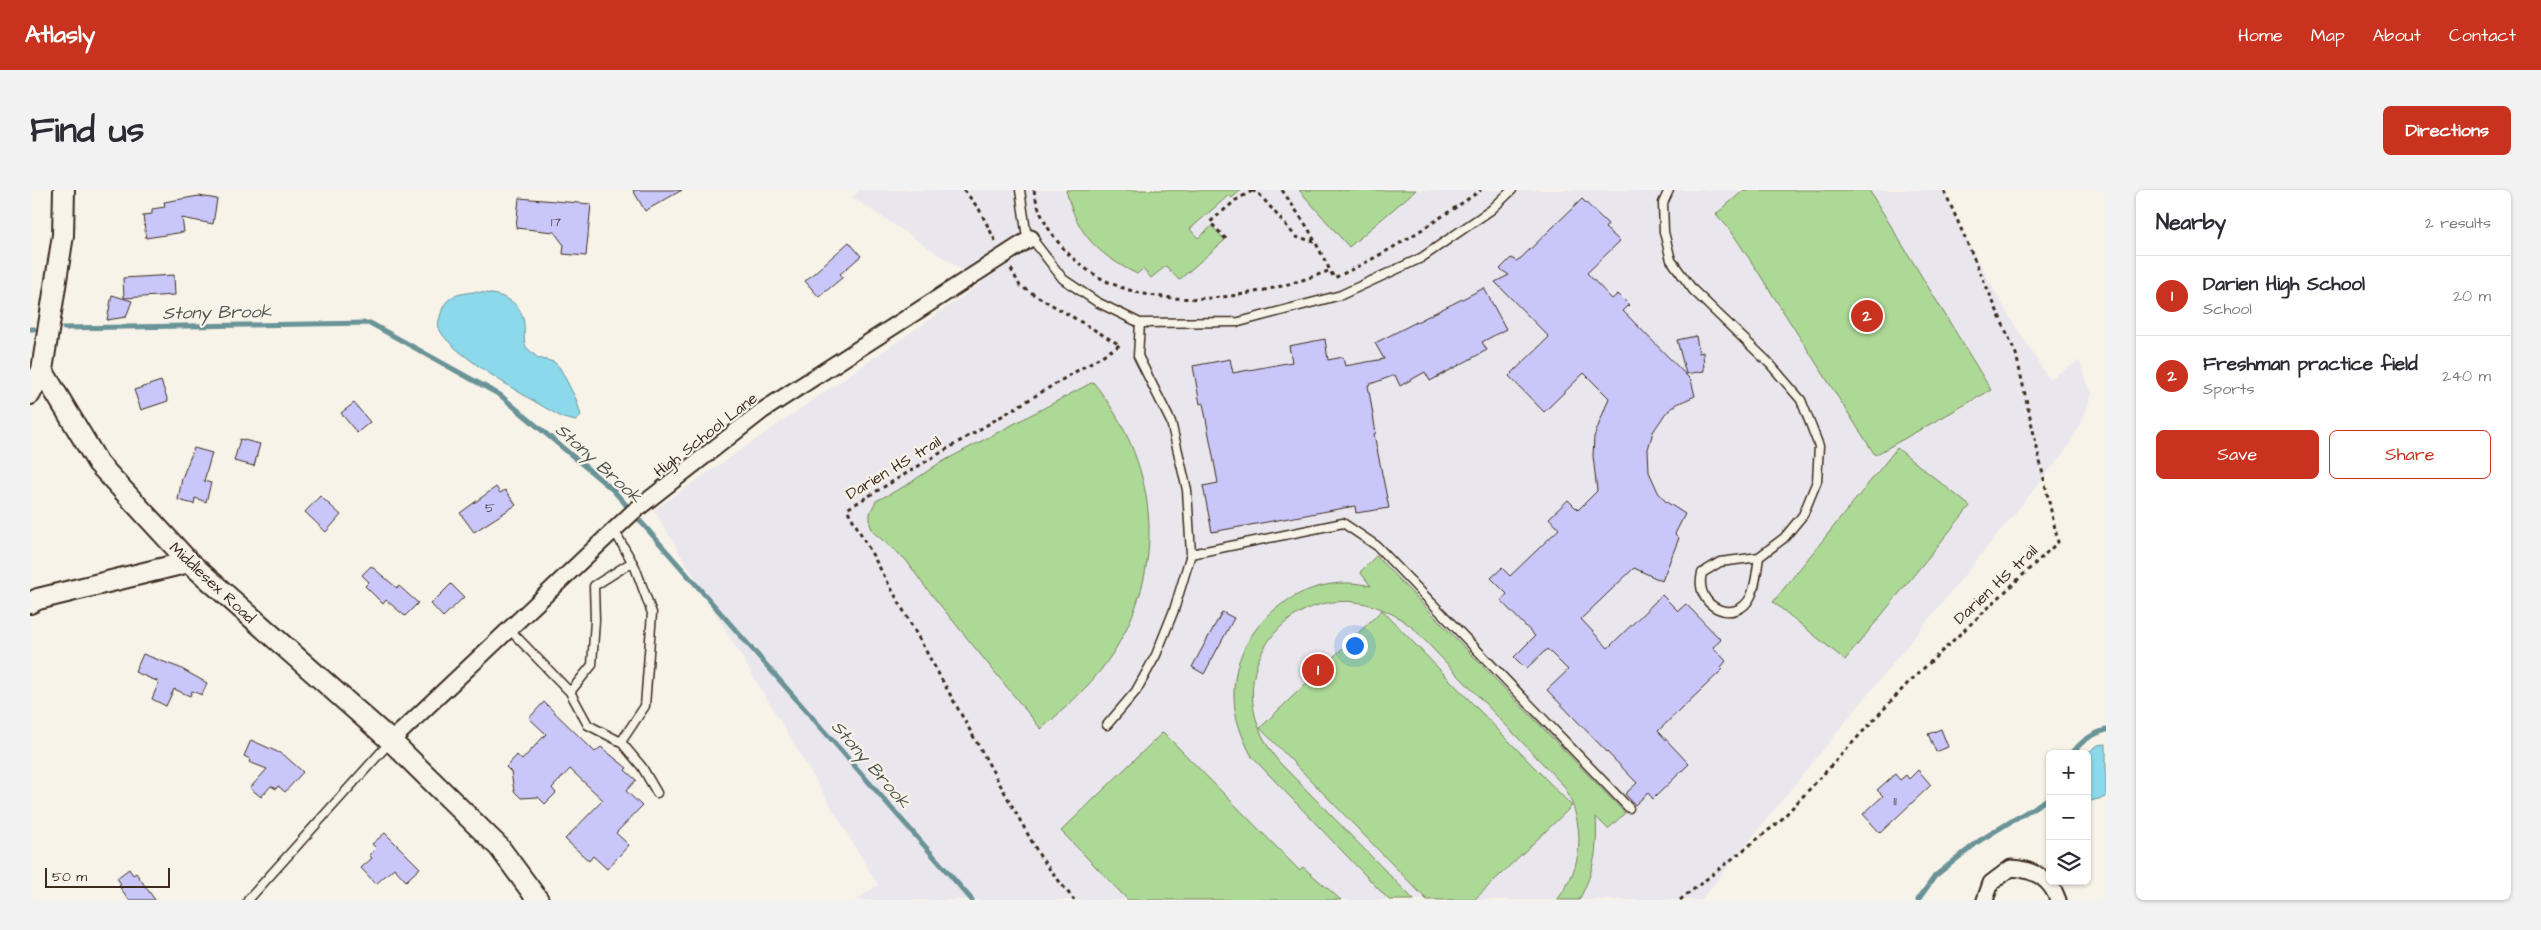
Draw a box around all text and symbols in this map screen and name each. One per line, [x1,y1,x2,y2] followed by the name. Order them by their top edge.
[25,18,95,52] text: Atlasly
[2238,23,2283,48] text: Home
[2311,23,2345,48] text: Map
[2373,23,2421,48] text: About
[2449,23,2516,48] text: Contact
[30,106,144,155] text: Find us
[2383,106,2511,155] button: Directions
[2156,208,2226,237] text: Nearby
[551,212,562,232] house number: 17
[2425,212,2491,234] text: 2 results
[2203,271,2365,298] text: Darien High School
[2171,285,2173,307] text: 1
[2453,285,2491,307] text: 20 m
[1851,297,1883,335] pin: 2
[2203,298,2252,320] text: School
[162,299,273,327] water label: Stony Brook
[2203,351,2418,378] text: Freshman practice field
[2167,365,2177,387] text: 2
[2442,365,2491,387] text: 240 m
[2203,378,2255,400] text: Sports
[649,387,763,483] street label: High School Lane
[549,418,648,511] water label: Stony Brook
[2156,430,2319,479] button: Save
[2329,430,2491,479] button: Share
[842,431,945,505] street label: Darien HS trail
[485,498,495,518] house number: 5
[164,537,260,628] street label: Middlesex Road
[1949,540,2043,629] street label: Darien HS trail
[1342,633,1368,659] your location
[1302,651,1334,689] pin: 1
[825,715,916,815] water label: Stony Brook
[2046,750,2091,885] map controls
[2046,750,2091,795] button: +
[1893,791,1897,811] house number: 11
[2046,795,2091,840] button: −
[2046,840,2091,885] button: layers
[45,865,170,888] scale bar
[52,867,87,887] text: 50 m

